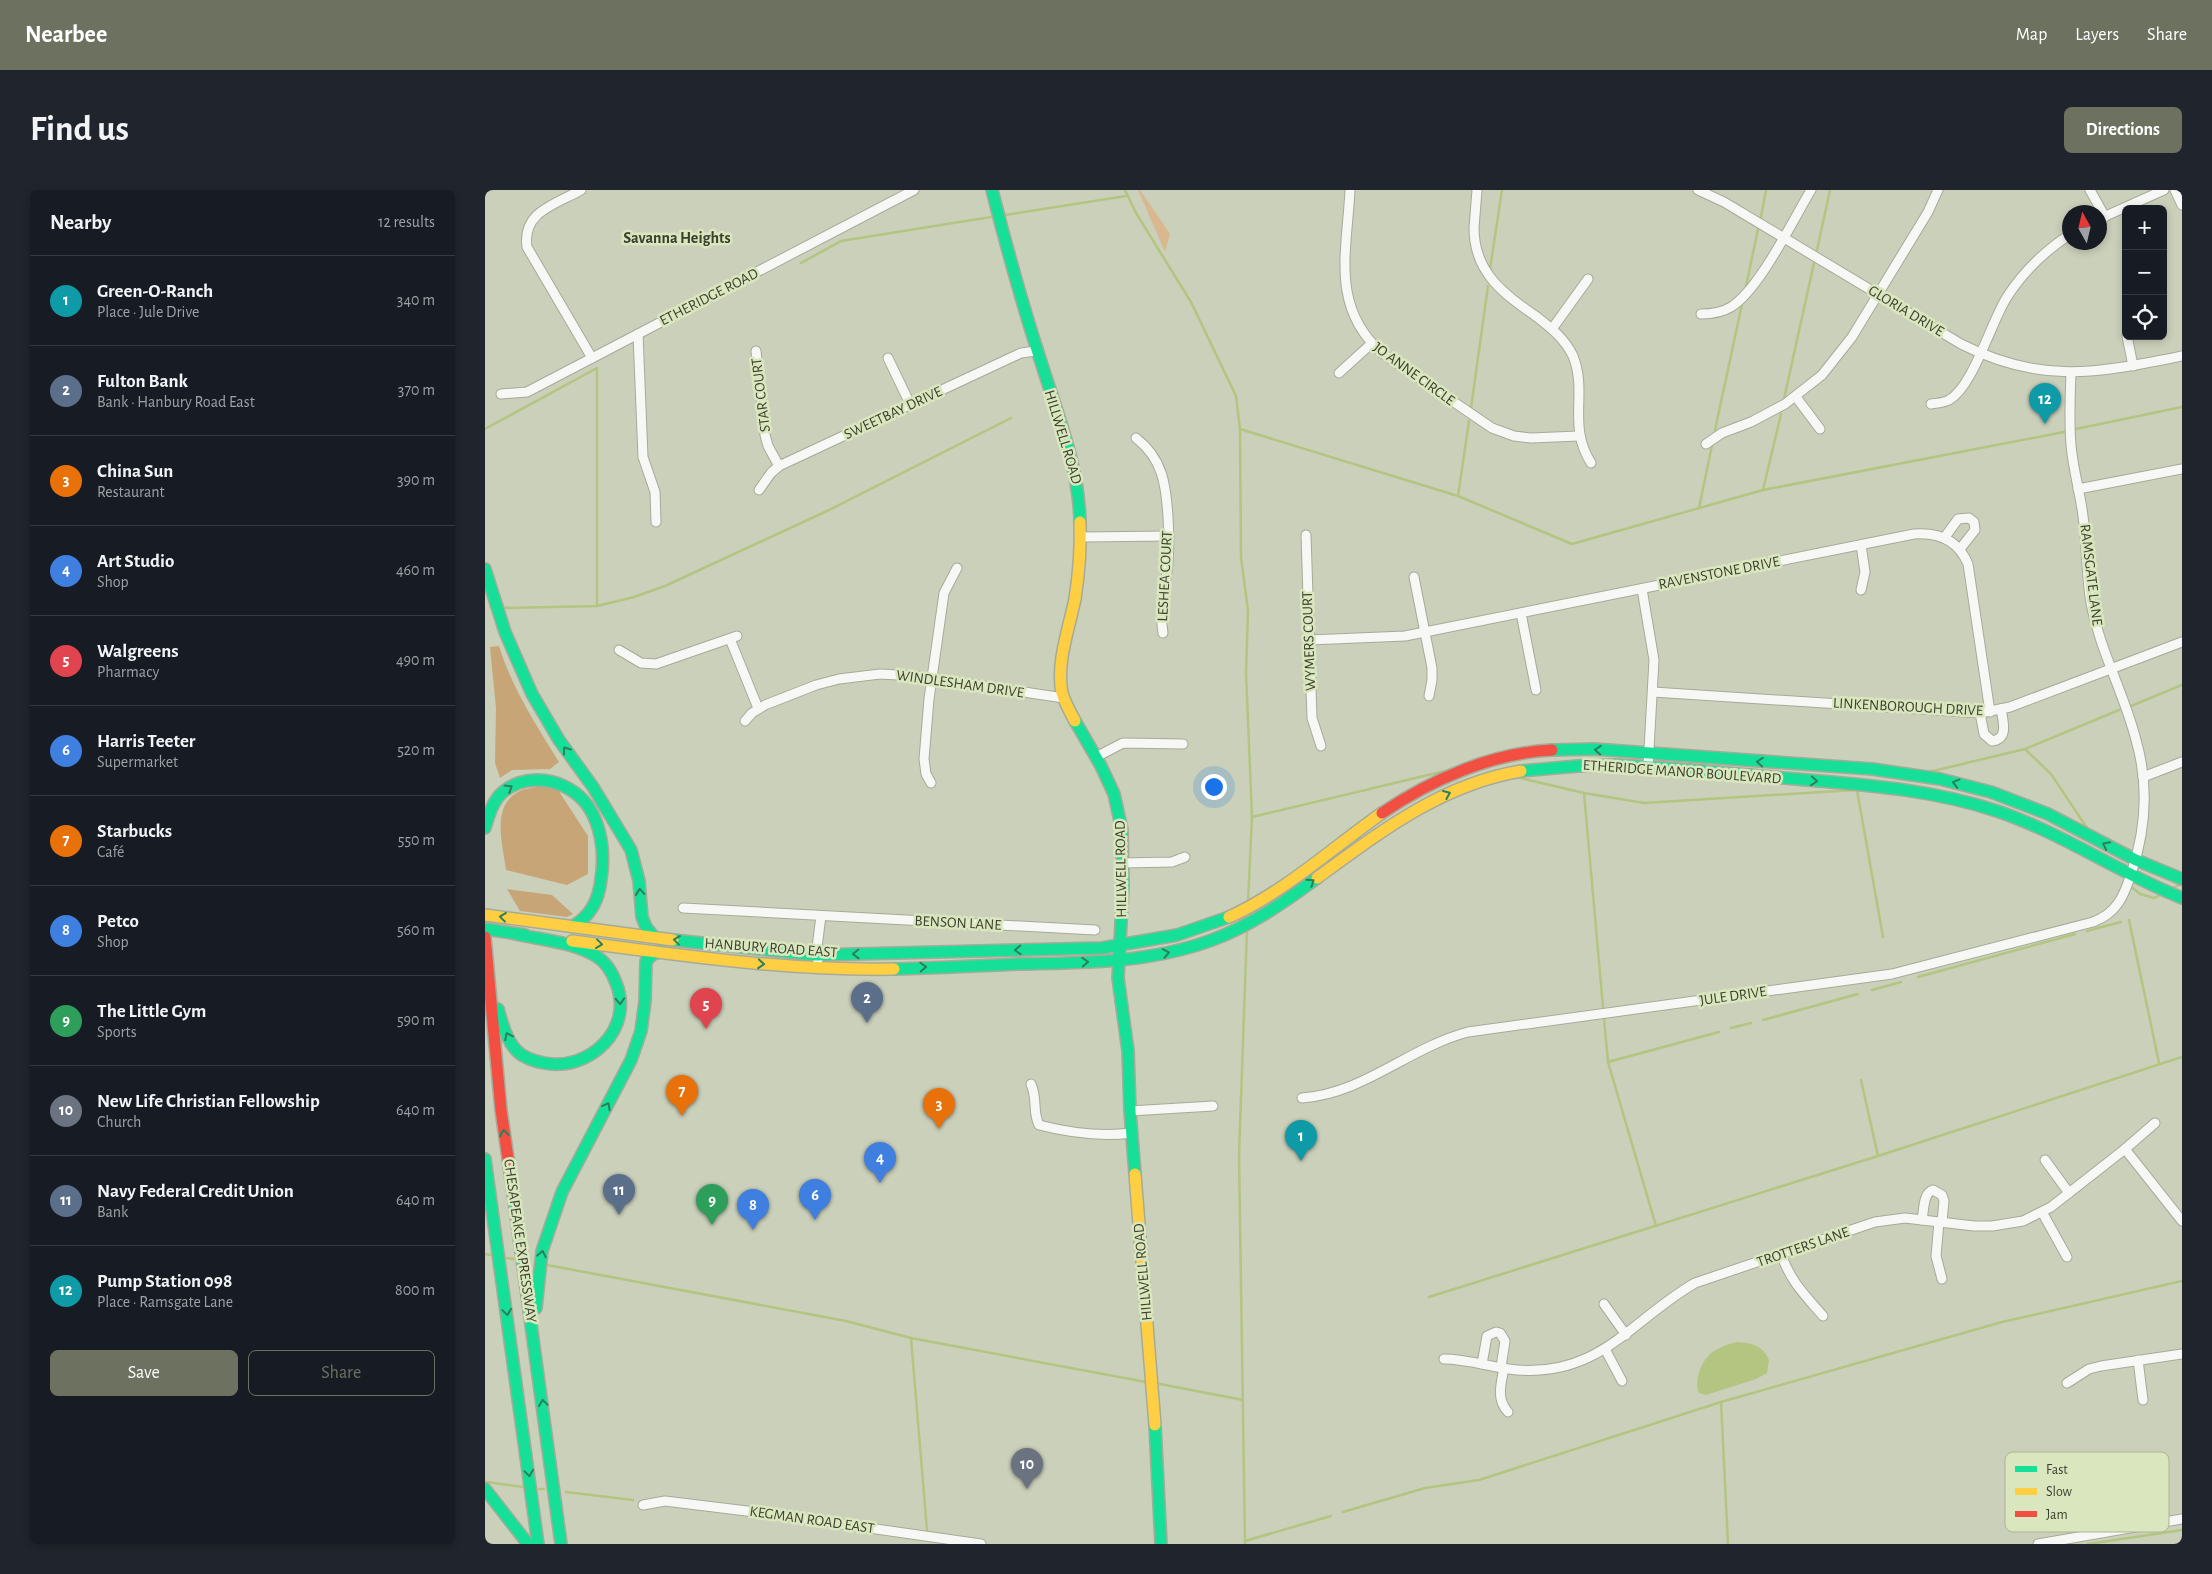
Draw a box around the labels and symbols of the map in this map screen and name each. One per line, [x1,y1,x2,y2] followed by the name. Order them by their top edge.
[2062,205,2107,250] north arrow
[623,230,731,246] district label: Savanna Heights
[657,266,761,328] street label: ETHERIDGE ROAD
[1866,283,1946,339] street label: GLORIA DRIVE
[1371,340,1457,408] street label: JO ANNE CIRCLE
[749,356,773,433] street label: STAR COURT
[2029,383,2061,424] pin: 12
[842,384,944,442] street label: SWEETBAY DRIVE
[1042,388,1085,486] street label: HILLWELL ROAD
[2077,523,2105,627] street label: RAMSGATE LANE
[1155,530,1175,622] street label: LESHEA COURT
[1657,554,1781,592] street label: RAVENSTONE DRIVE
[1300,590,1318,691] street label: WYMERS COURT
[895,668,1025,700] street label: WINDLESHAM DRIVE
[1833,696,1983,718] street label: LINKENBOROUGH DRIVE
[1594,745,1602,756] one-way arrow
[563,746,572,755] one-way arrow
[1756,756,1764,767] one-way arrow
[1582,758,1782,786] street label: ETHERIDGE MANOR BOULEVARD
[1201,774,1227,800] your location
[1811,775,1819,786] one-way arrow
[1953,778,1961,788] one-way arrow
[504,785,513,795] one-way arrow
[1442,789,1451,800] one-way arrow
[1113,820,1129,918] street label: HILLWELL ROAD
[2102,841,2111,851] one-way arrow
[1305,879,1315,888] one-way arrow
[635,888,646,896] one-way arrow
[499,912,507,923] one-way arrow
[914,913,1002,933] street label: BENSON LANE
[672,935,680,946] one-way arrow
[704,936,839,960] street label: HANBURY ROAD EAST
[595,939,604,949] one-way arrow
[1014,945,1022,955] one-way arrow
[1162,948,1171,959] one-way arrow
[852,949,860,959] one-way arrow
[1082,957,1090,968] one-way arrow
[757,958,765,969] one-way arrow
[919,962,927,973] one-way arrow
[851,982,883,1023] pin: 2
[1699,984,1767,1008] street label: JULE DRIVE
[690,988,722,1029] pin: 5
[614,998,625,1006] one-way arrow
[504,1032,514,1041] one-way arrow
[666,1075,698,1116] pin: 7
[923,1088,955,1129] pin: 3
[601,1102,611,1111] one-way arrow
[1285,1120,1317,1161] pin: 1
[499,1129,510,1137] one-way arrow
[864,1142,896,1183] pin: 4
[501,1158,539,1324] street label: CHESAPEAKE EXPRESSWAY
[603,1174,635,1215] pin: 11
[799,1179,831,1220] pin: 6
[696,1184,728,1225] pin: 9
[737,1189,769,1230] pin: 8
[1131,1223,1155,1321] street label: HILLWELL ROAD
[1755,1224,1851,1270] street label: TROTTERS LANE
[537,1250,547,1259] one-way arrow
[501,1307,511,1316] one-way arrow
[538,1399,548,1407] one-way arrow
[1011,1448,1043,1489] pin: 10
[2005,1452,2169,1532] legend
[2046,1463,2068,1477] text: Fast
[523,1469,534,1477] one-way arrow
[2046,1485,2073,1499] text: Slow
[749,1504,876,1536] street label: KEGMAN ROAD EAST
[2046,1508,2068,1522] text: Jam

